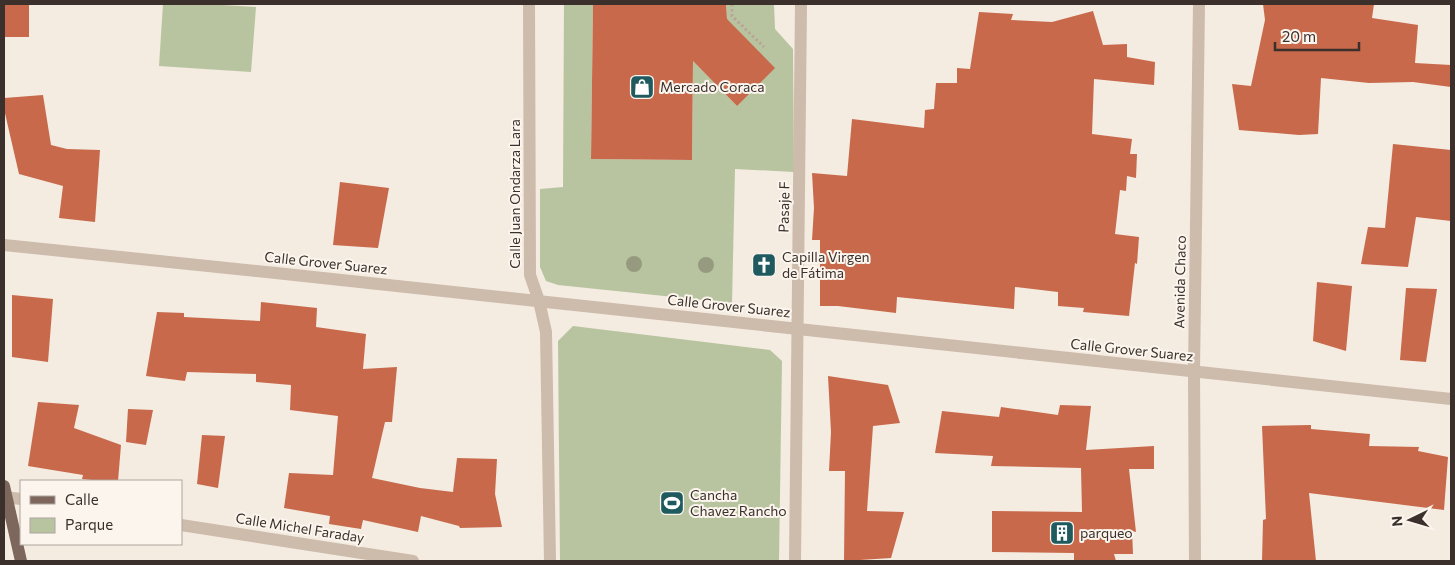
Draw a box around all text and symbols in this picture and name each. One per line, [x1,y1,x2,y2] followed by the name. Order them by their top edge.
[1275,20,1359,52] scale bar
[1282,27,1316,45] text: 20 m
[629,74,655,100] shop icon: Mercado Coraca
[660,78,764,95] place label: Mercado Coraca
[506,119,523,269] street label: Calle Juan Ondarza Lara
[775,181,792,233] street label: Pasaje F
[1170,235,1189,329] street label: Avenida Chaco
[264,248,388,277] street label: Calle Grover Suarez
[782,248,870,281] place label: Capilla Virgen de Fátima
[751,252,777,278] church icon: Capilla Virgen de Fátima
[667,291,791,320] street label: Calle Grover Suarez
[1070,335,1194,364] street label: Calle Grover Suarez
[20,480,182,545] legend
[690,486,787,519] place label: Cancha Chavez Rancho
[65,490,99,508] text: Calle
[659,490,685,516] sports icon: Cancha Chavez Rancho
[1385,495,1435,545] north arrow
[235,509,366,546] street label: Calle Michel Faraday
[65,515,113,533] text: Parque
[1388,515,1405,527] text: N
[1049,520,1075,546] building icon: parqueo
[1080,524,1133,541] place label: parqueo

